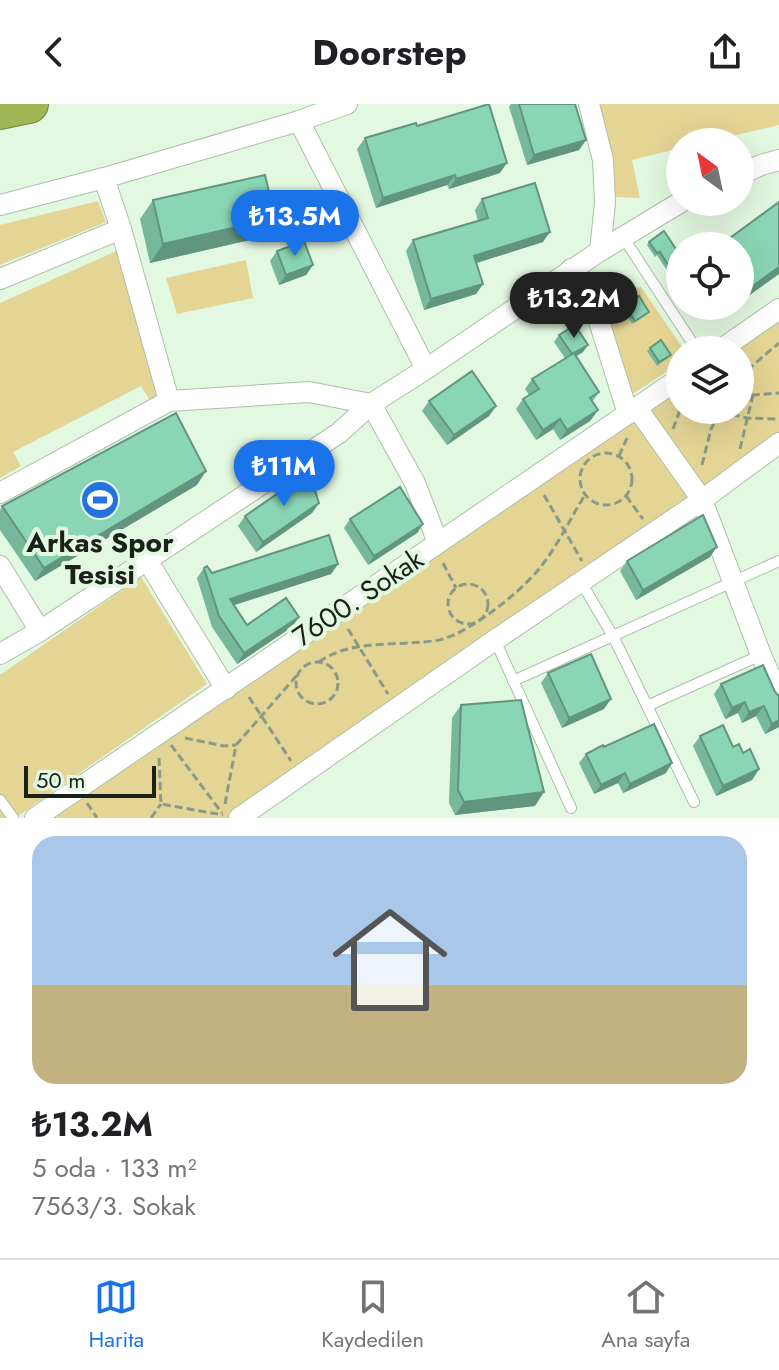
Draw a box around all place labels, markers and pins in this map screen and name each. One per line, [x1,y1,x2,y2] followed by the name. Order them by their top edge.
[230,190,360,258] pin: ₺13.5M
[509,272,639,340] pin: ₺13.2M
[237,440,331,508] pin: ₺11M
[79,479,121,521] sports icon: Arkas Spor Tesisi
[25,522,174,595] place label: Arkas Spor Tesisi

